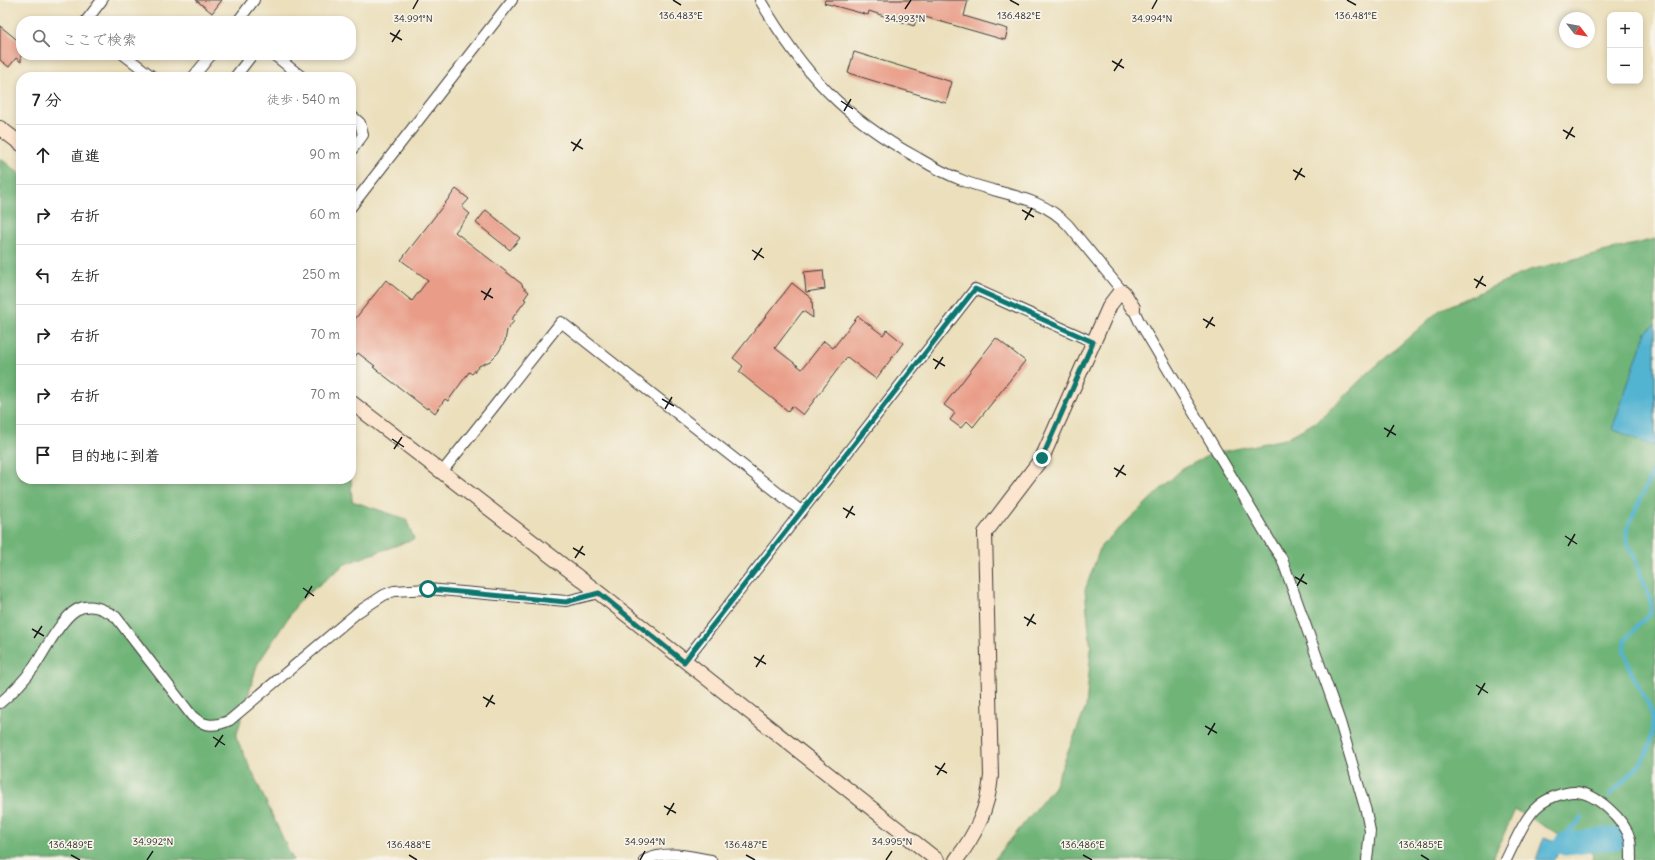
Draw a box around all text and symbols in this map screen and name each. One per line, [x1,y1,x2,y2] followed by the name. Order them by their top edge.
[659,9,703,22] text: 136.483°E
[997,9,1041,22] text: 136.482°E
[1335,9,1377,22] text: 136.481°E
[393,12,433,25] text: 34.991°N
[885,12,925,25] text: 34.993°N
[1131,12,1173,25] text: 34.994°N
[1559,12,1595,48] north arrow
[1607,12,1643,84] map controls
[1607,12,1643,48] button: +
[16,16,356,60] search box
[30,27,52,49] icon: search
[62,30,137,49] text: ここで検索
[1607,48,1643,84] button: −
[32,89,61,111] text: 7 分
[267,91,340,108] text: 徒歩 · 540 m
[32,144,54,166] icon: ahead
[70,146,100,165] text: 直進
[309,146,340,163] text: 90 m
[32,204,54,226] icon: right
[70,206,100,225] text: 右折
[309,206,340,223] text: 60 m
[32,264,54,286] icon: left
[70,266,100,285] text: 左折
[302,266,340,283] text: 250 m
[32,324,54,346] icon: right
[70,326,100,345] text: 右折
[311,326,340,343] text: 70 m
[32,384,54,406] icon: right
[70,386,100,405] text: 右折
[311,386,340,403] text: 70 m
[32,444,54,466] icon: arrive
[70,446,160,465] text: 目的地に到着
[1033,449,1051,467] route end
[419,580,437,598] route start
[133,835,173,848] text: 34.992°N
[624,835,666,848] text: 34.994°N
[871,835,913,848] text: 34.995°N
[49,838,93,851] text: 136.489°E
[387,838,431,851] text: 136.488°E
[725,838,768,851] text: 136.487°E
[1061,838,1105,851] text: 136.486°E
[1399,838,1443,851] text: 136.485°E

